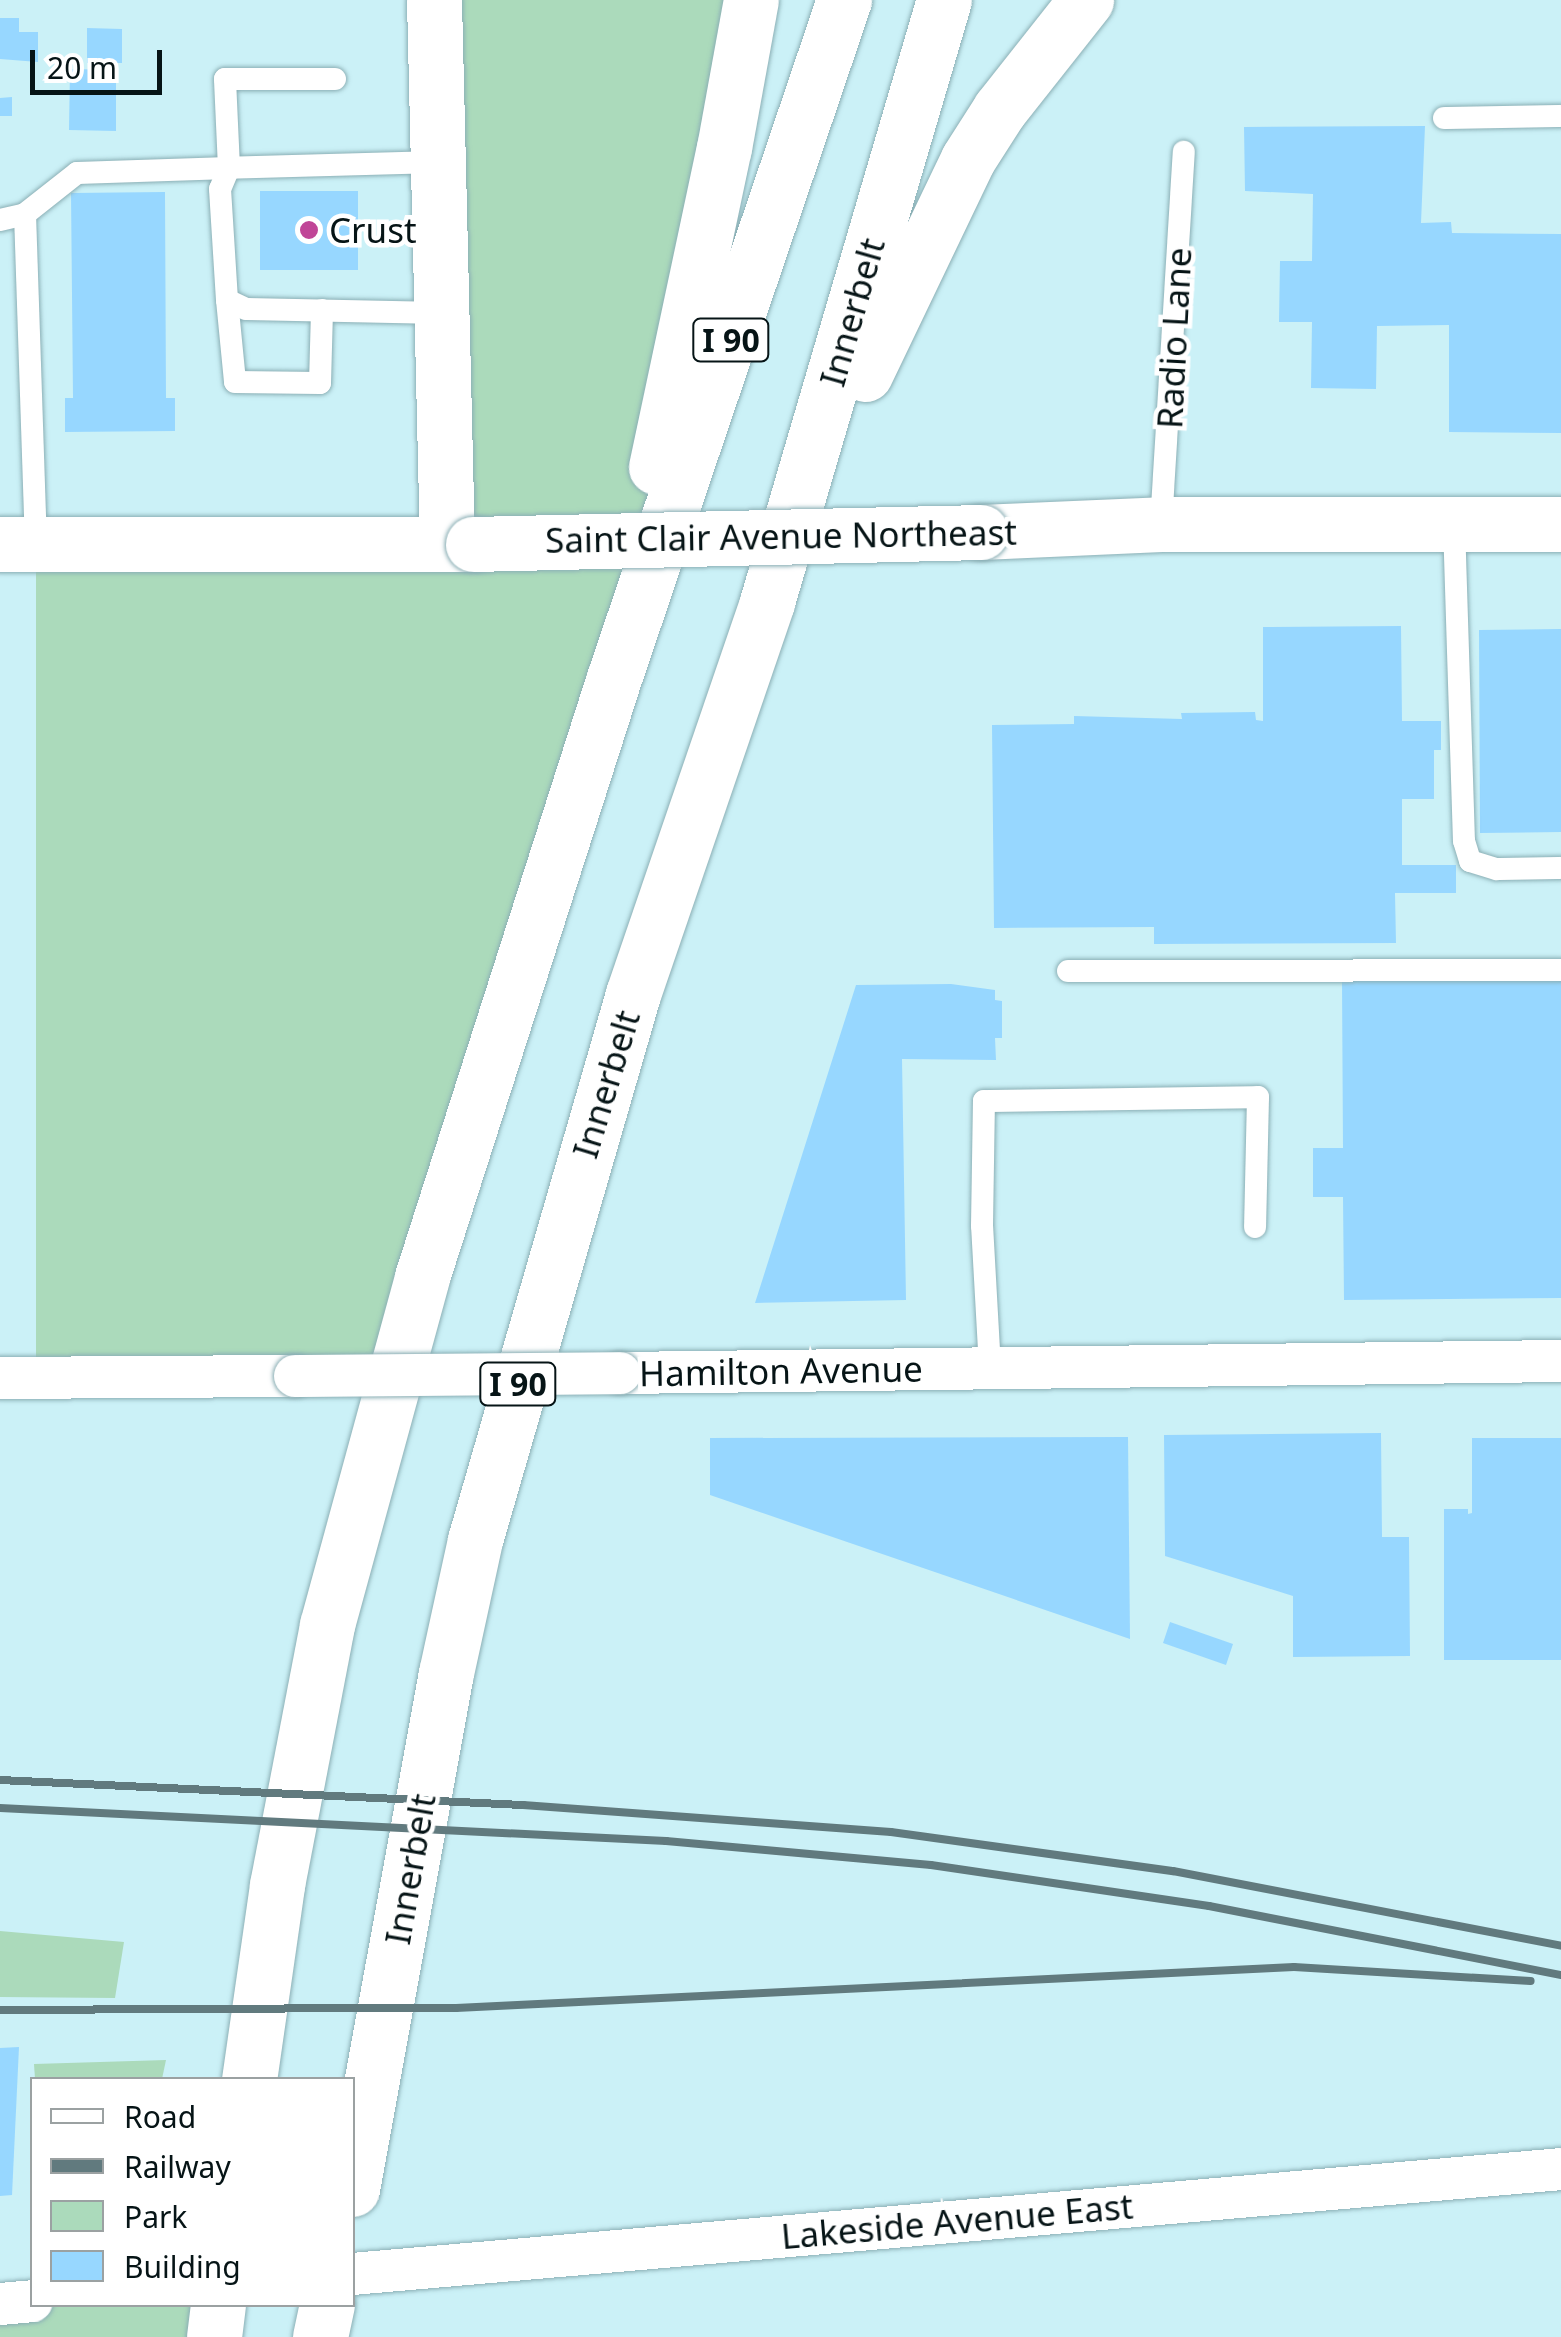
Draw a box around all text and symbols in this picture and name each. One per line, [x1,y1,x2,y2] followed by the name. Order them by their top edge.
[35,30,168,92] scale bar
[47,47,117,88] text: 20 m
[329,209,417,251] place label: Crust
[298,219,320,241] marker: Crust
[811,233,893,391] street label: Innerbelt
[1148,246,1200,430] street label: Radio Lane
[691,313,771,367] road number: I 90
[545,511,1017,561] street label: Saint Clair Avenue Northeast
[564,1005,648,1163] street label: Innerbelt
[639,1348,923,1394] street label: Hamilton Avenue
[478,1357,558,1411] road number: I 90
[376,1790,444,1948] street label: Innerbelt
[30,2077,355,2307] legend
[124,2096,196,2137] text: Road
[124,2146,231,2187] text: Railway
[779,2185,1135,2257] street label: Lakeside Avenue East
[124,2196,187,2237] text: Park
[124,2246,241,2287] text: Building

